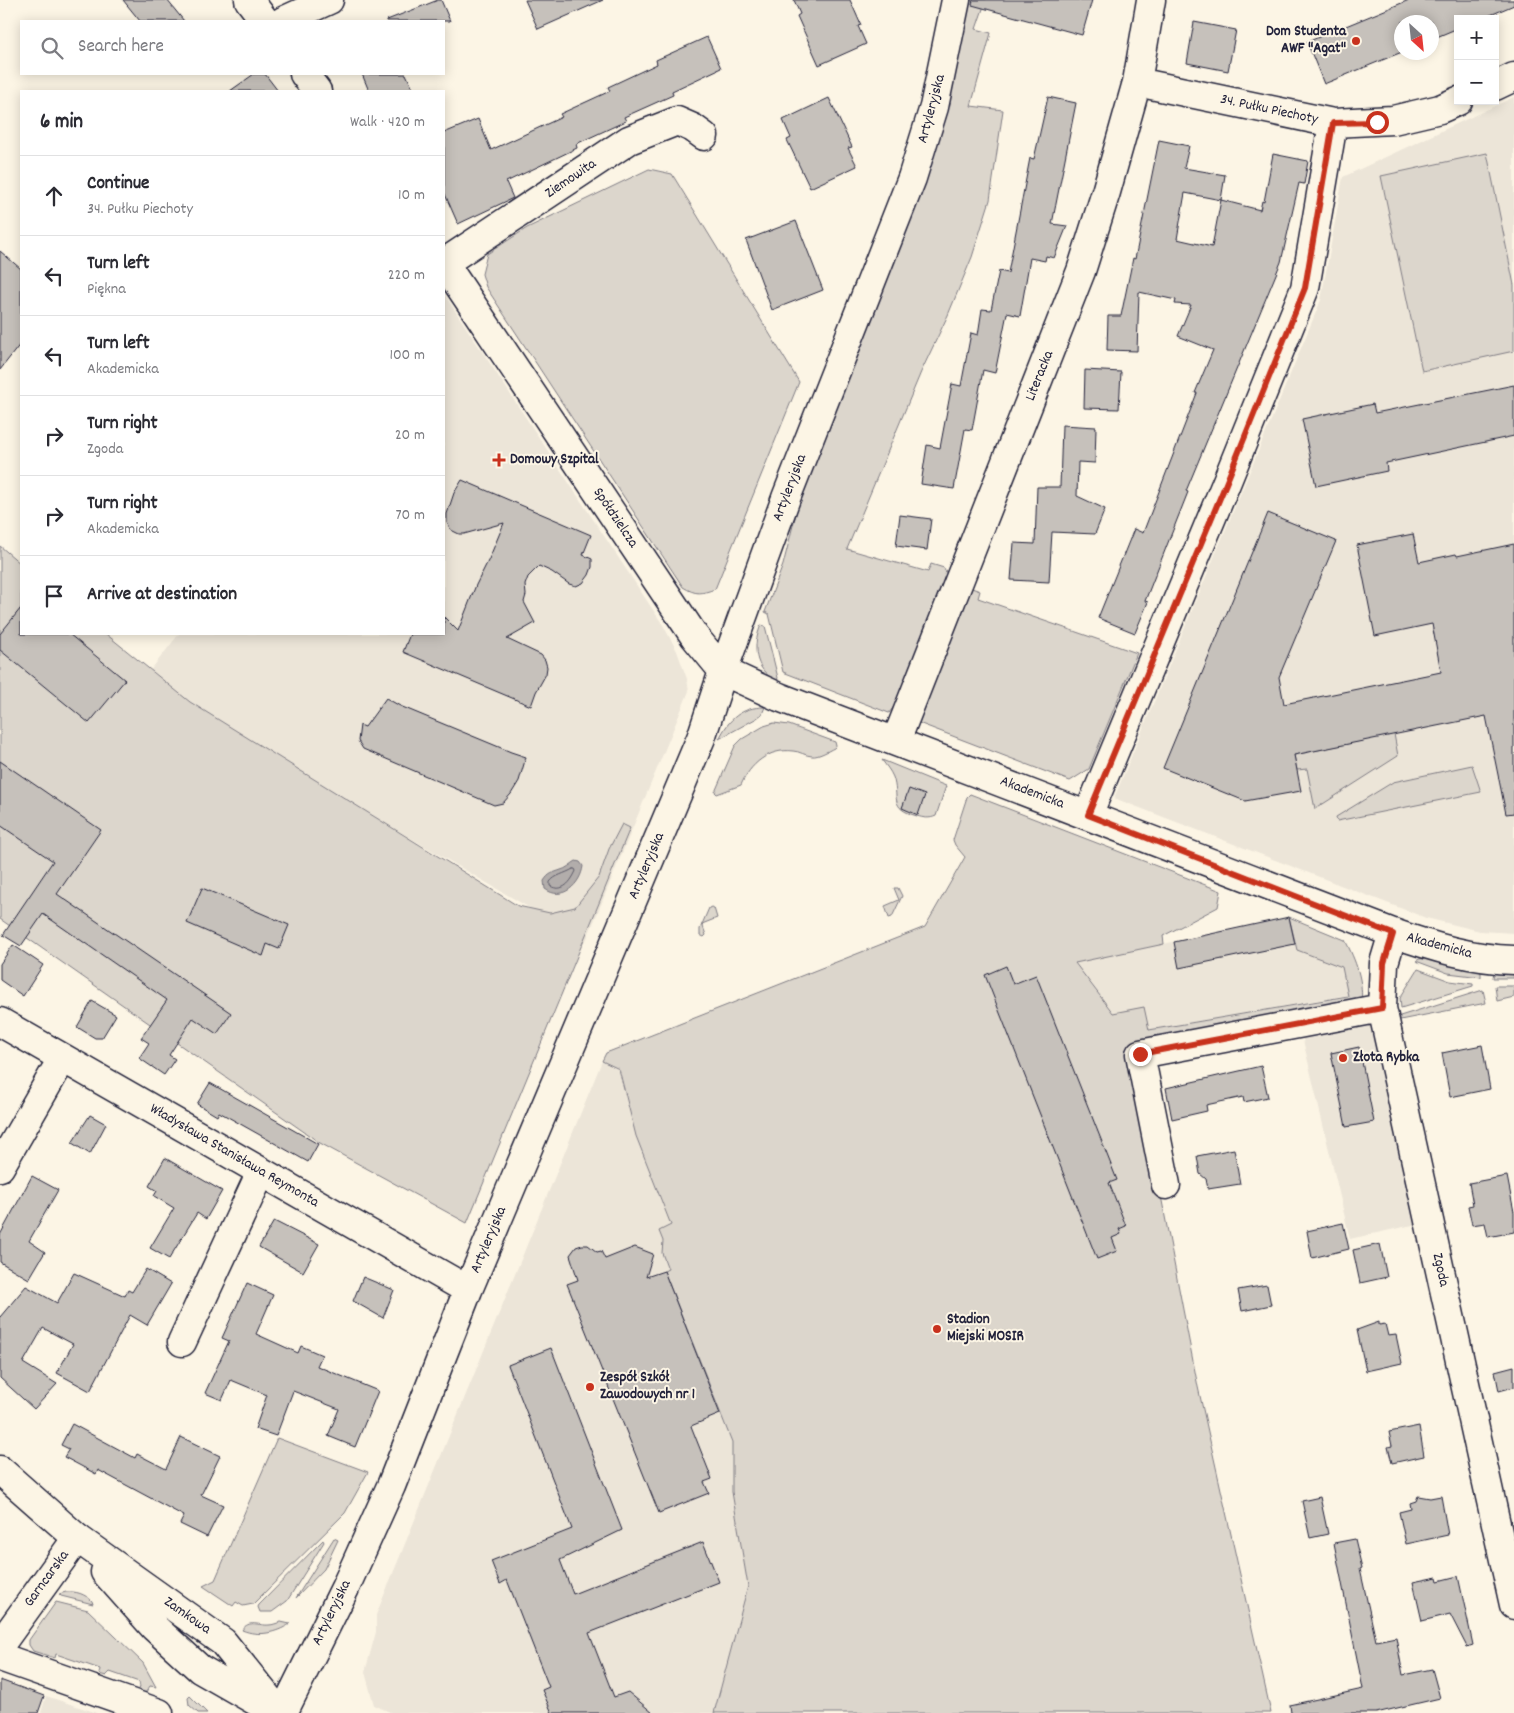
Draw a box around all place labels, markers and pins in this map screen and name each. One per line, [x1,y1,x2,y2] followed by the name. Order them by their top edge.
[1266,21,1347,60] place label: Dom Studenta AWF "Agat"
[1350,35,1362,47] marker: Dom Studenta AWF "Agat"
[510,449,599,471] place label: Domowy Szpital
[492,453,506,467] marker: Domowy Szpital
[1353,1047,1420,1069] place label: Złota Rybka
[1337,1052,1349,1064] marker: Złota Rybka
[947,1309,1024,1348] place label: Stadion Miejski MOSIR
[931,1323,943,1335] marker: Stadion Miejski MOSIR
[600,1367,695,1406] place label: Zespół Szkół Zawodowych nr 1
[584,1381,596,1393] marker: Zespół Szkół Zawodowych nr 1

